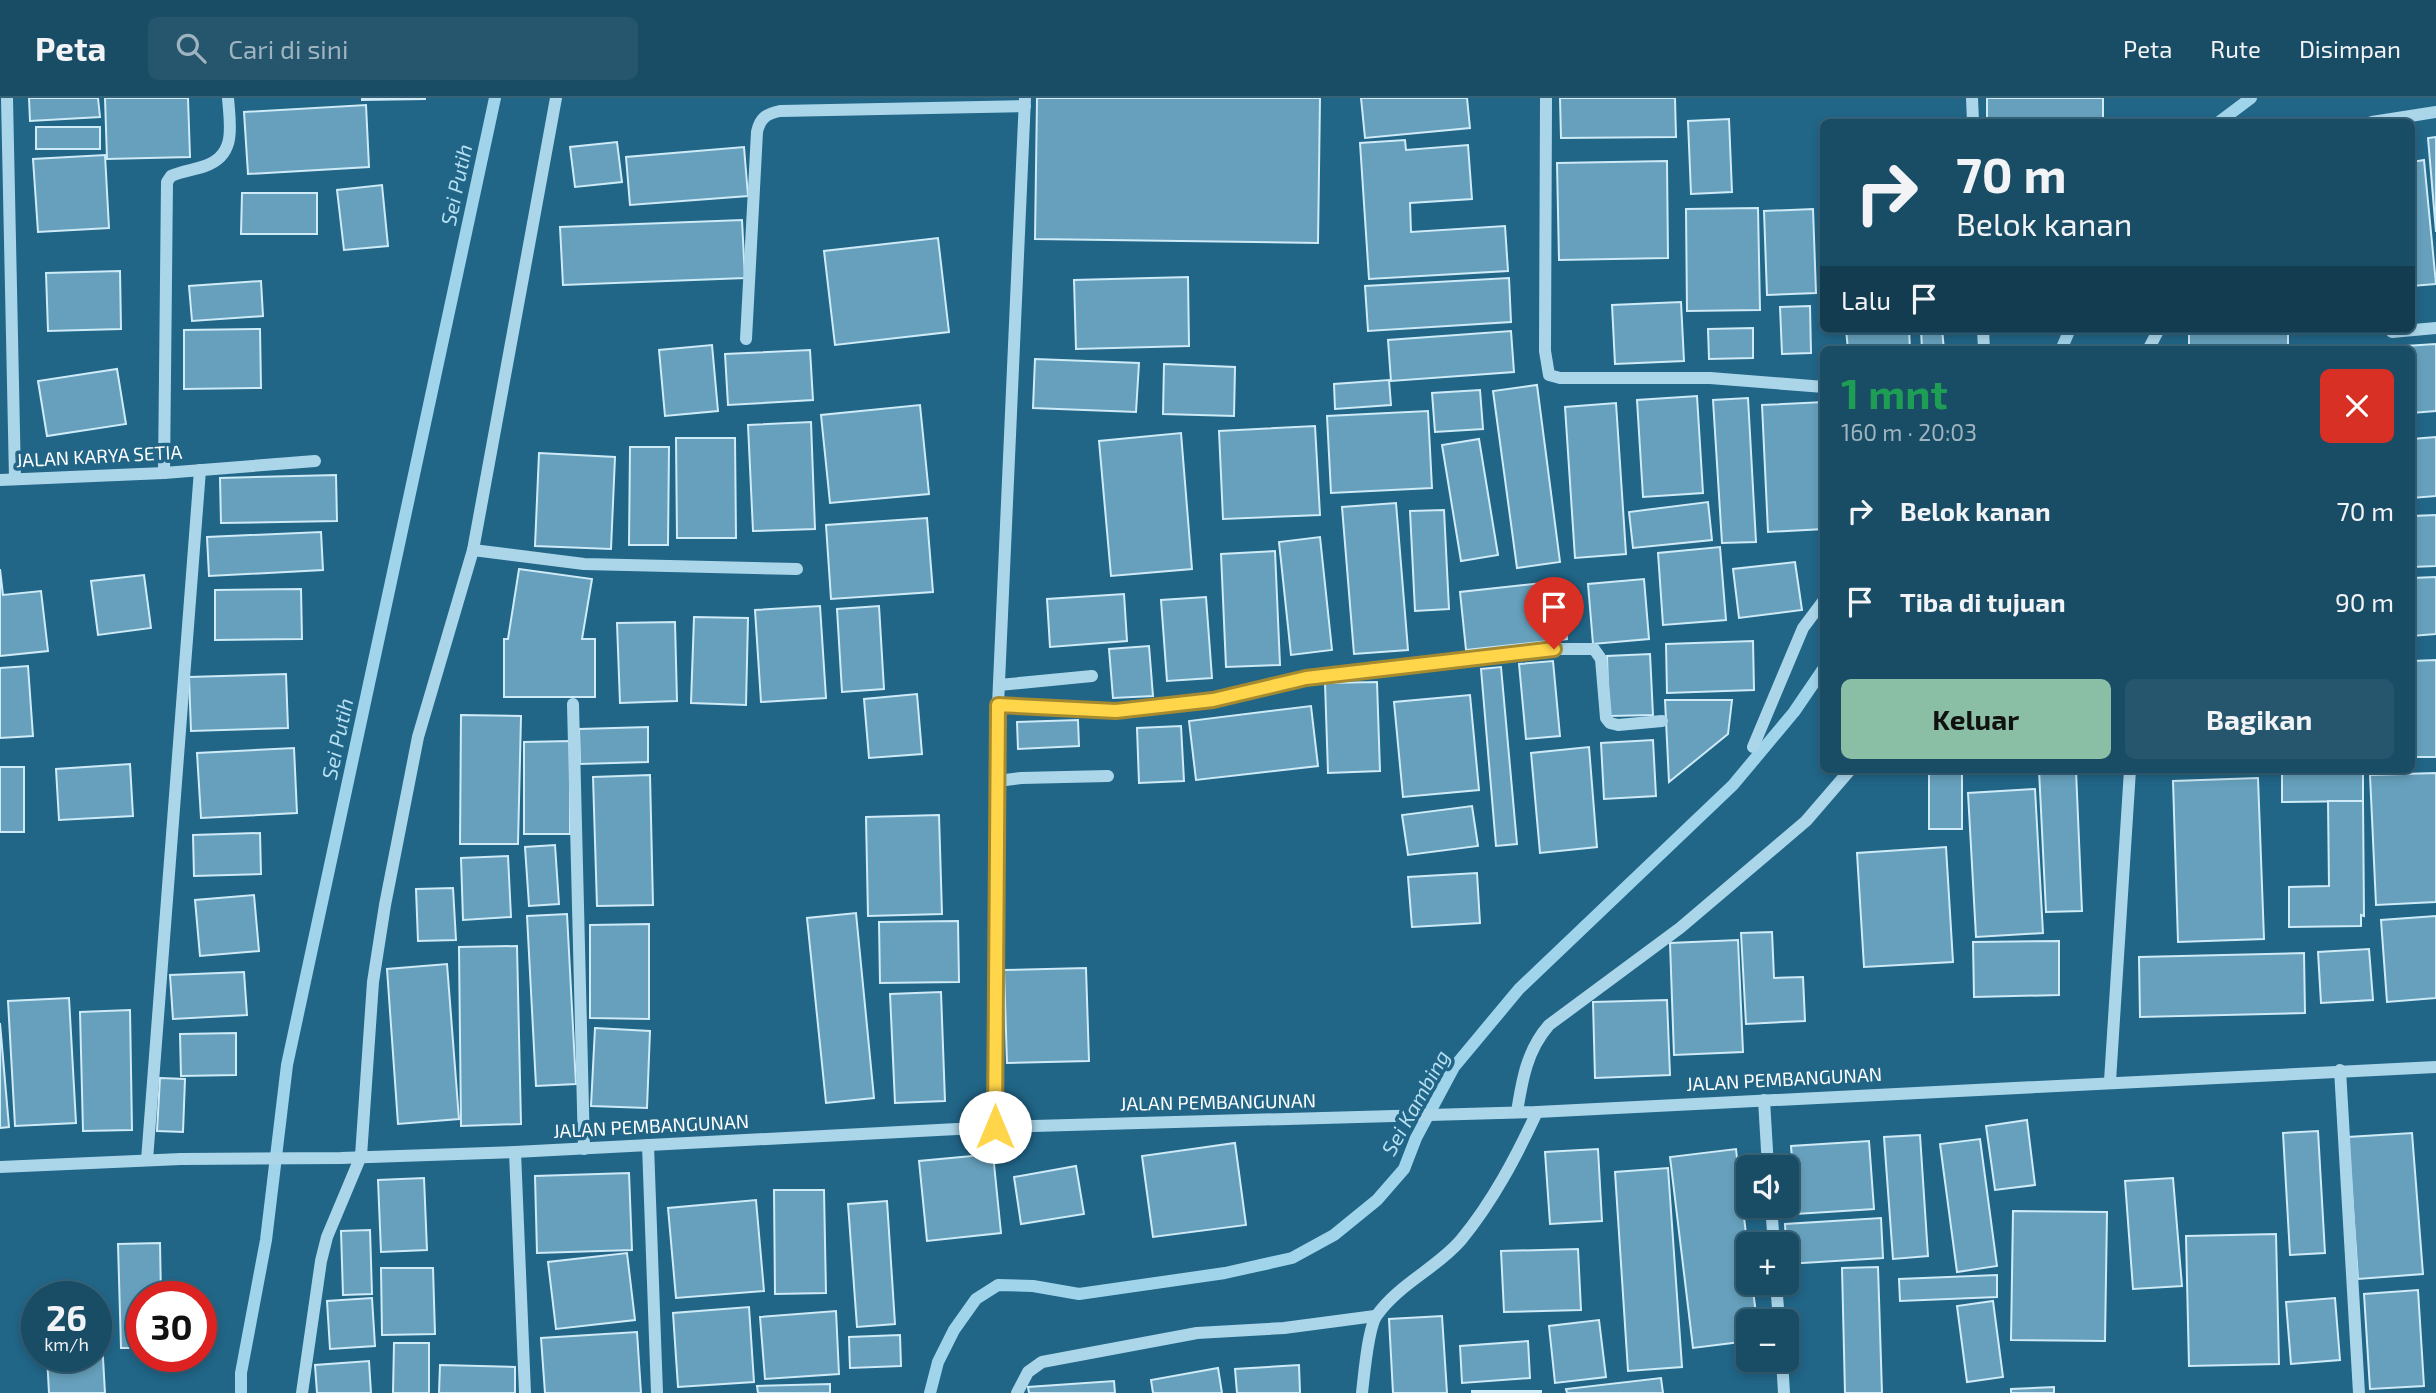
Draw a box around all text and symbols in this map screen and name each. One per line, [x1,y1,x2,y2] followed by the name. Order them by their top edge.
[148,17,638,80] search box
[35,28,106,68] text: Peta
[172,29,210,67] icon: search
[228,33,348,64] text: Cari di sini
[2123,34,2172,63] text: Peta
[2210,34,2261,63] text: Rute
[2299,34,2401,63] text: Disimpan
[435,142,476,228] water label: Sei Putih
[1956,144,2067,203] text: 70 m
[1841,147,1932,238] icon: right
[1956,204,2132,242] text: Belok kanan
[1905,280,1943,318] icon: arrive
[1841,284,1891,315] text: Lalu
[1841,367,1948,417] text: 1 mnt
[2320,369,2394,443] button: close
[1841,418,1977,446] text: 160 m · 20:03
[15,440,183,471] street label: JALAN KARYA SETIA
[1841,492,1879,530] icon: right
[1900,495,2051,526] text: Belok kanan
[2336,495,2394,526] text: 70 m
[1524,577,1584,649] pin
[1841,583,1879,621] icon: arrive
[1900,586,2066,617] text: Tiba di tujuan
[2335,586,2394,617] text: 90 m
[1535,588,1573,626] icon: arrive
[1841,679,2111,759] button: Keluar
[2125,679,2394,759] button: Bagikan
[316,696,357,782] water label: Sei Putih
[1375,1045,1454,1159] water label: Sei Kambing
[1685,1062,1883,1095] street label: JALAN PEMBANGUNAN
[1120,1088,1316,1115] street label: JALAN PEMBANGUNAN
[958,1090,1032,1164] position arrow
[552,1109,750,1142] street label: JALAN PEMBANGUNAN
[1736,1155,1799,1372] map controls
[1736,1155,1799,1218] button: sound
[1736,1232,1799,1295] button: +
[126,1281,217,1372] speed limit sign: 30
[46,1296,87,1338] text: 26
[1736,1309,1799,1372] button: −
[44,1333,89,1355] text: km/h

